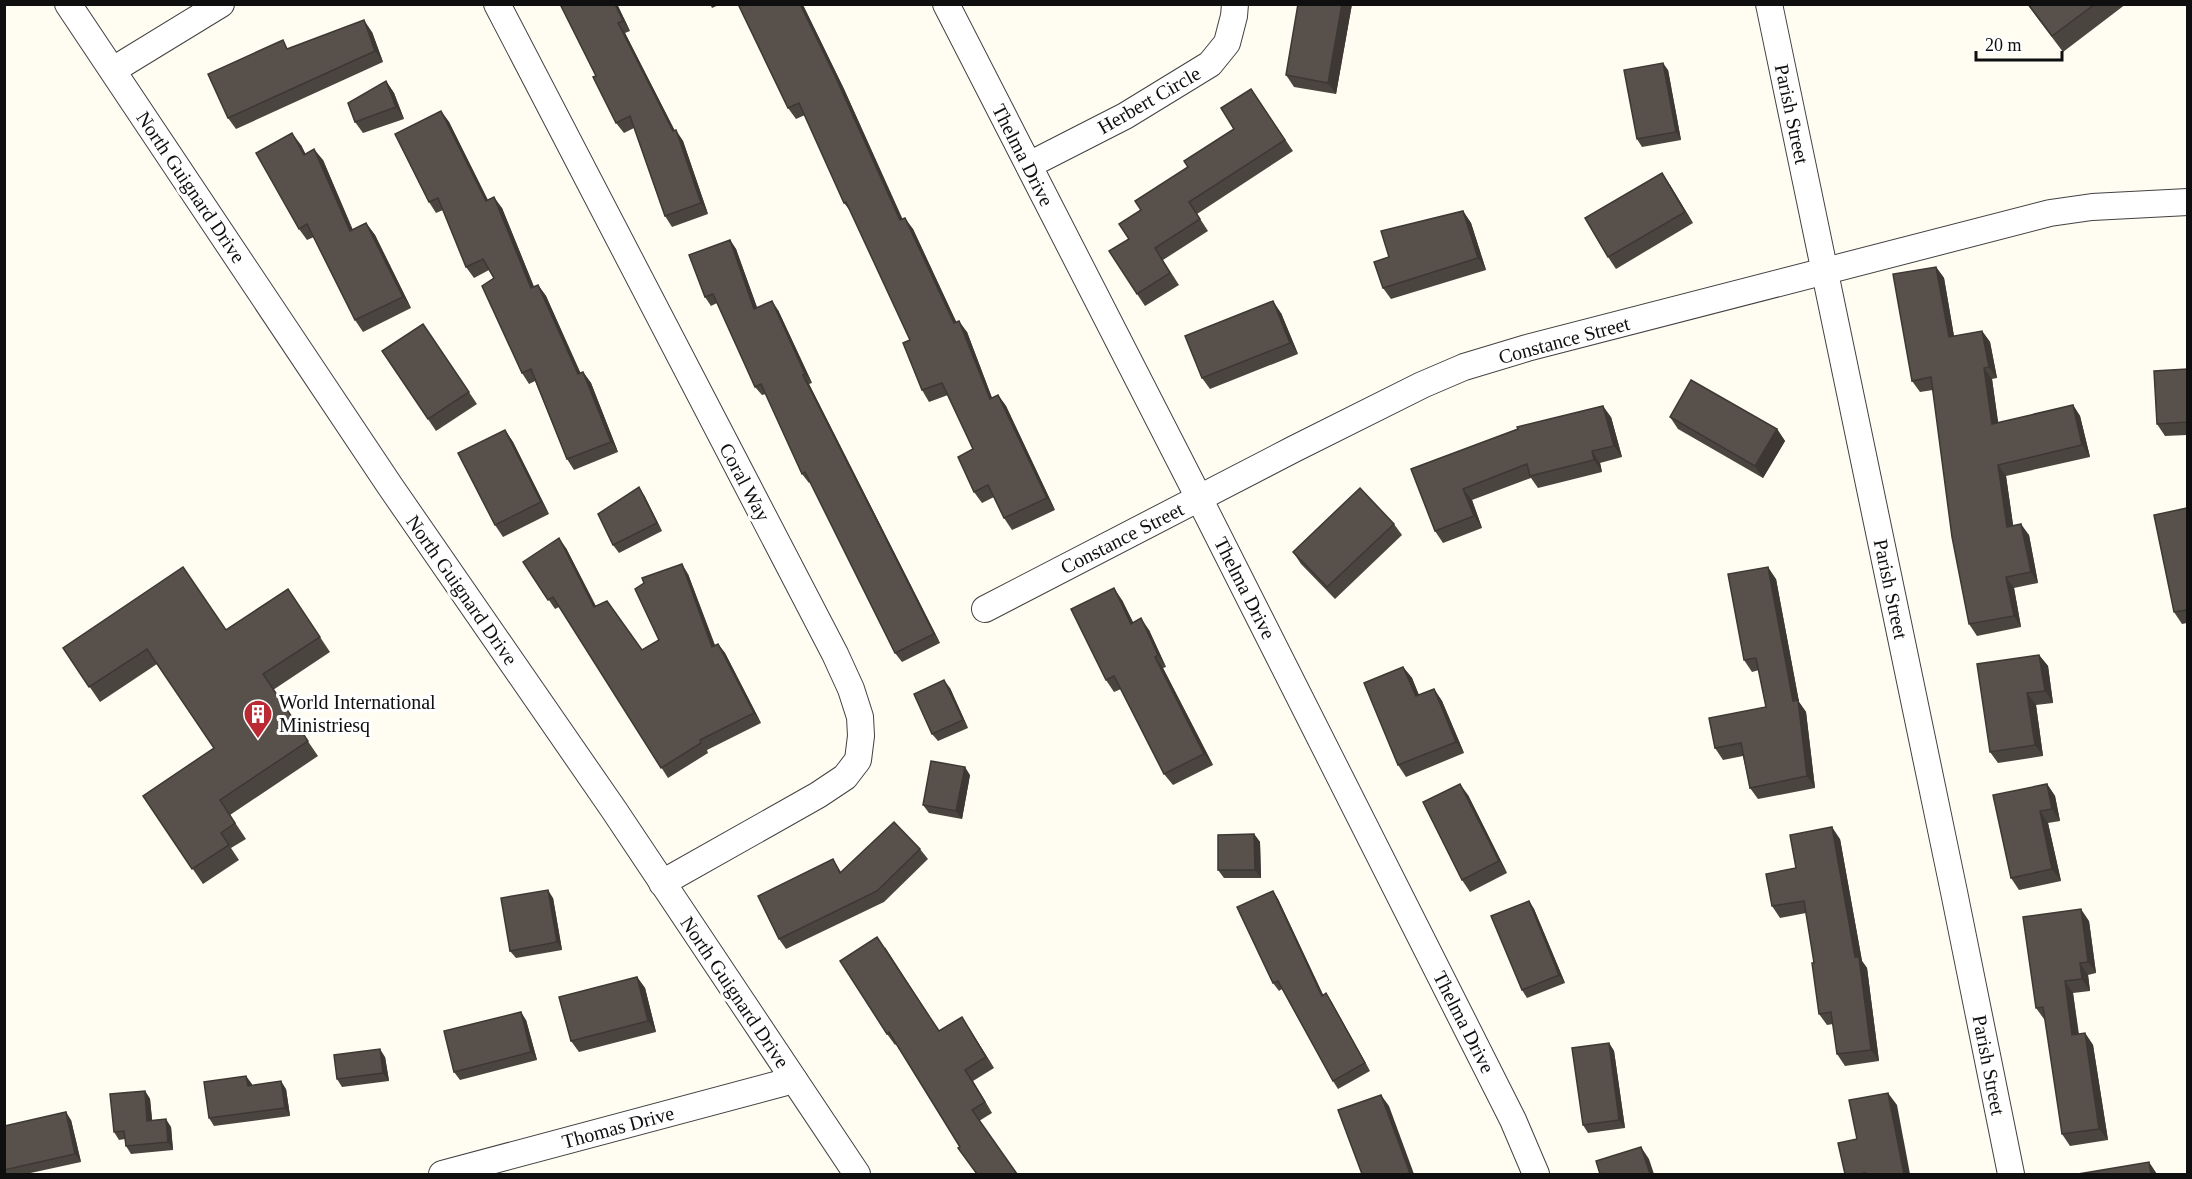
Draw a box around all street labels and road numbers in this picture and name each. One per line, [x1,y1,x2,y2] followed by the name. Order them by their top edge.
[1094,62,1204,138] street label: Herbert Circle
[1771,62,1813,166] street label: Parish Street
[988,100,1058,210] street label: Thelma Drive
[131,107,250,267] street label: North Guignard Drive
[1496,312,1632,368] street label: Constance Street
[714,439,775,525] street label: Coral Way
[1057,497,1188,578] street label: Constance Street
[401,511,522,670] street label: North Guignard Drive
[1210,533,1280,643] street label: Thelma Drive
[1870,537,1912,641] street label: Parish Street
[675,912,794,1072] street label: North Guignard Drive
[1429,967,1499,1077] street label: Thelma Drive
[1969,1013,2010,1117] street label: Parish Street
[560,1101,676,1153] street label: Thomas Drive

